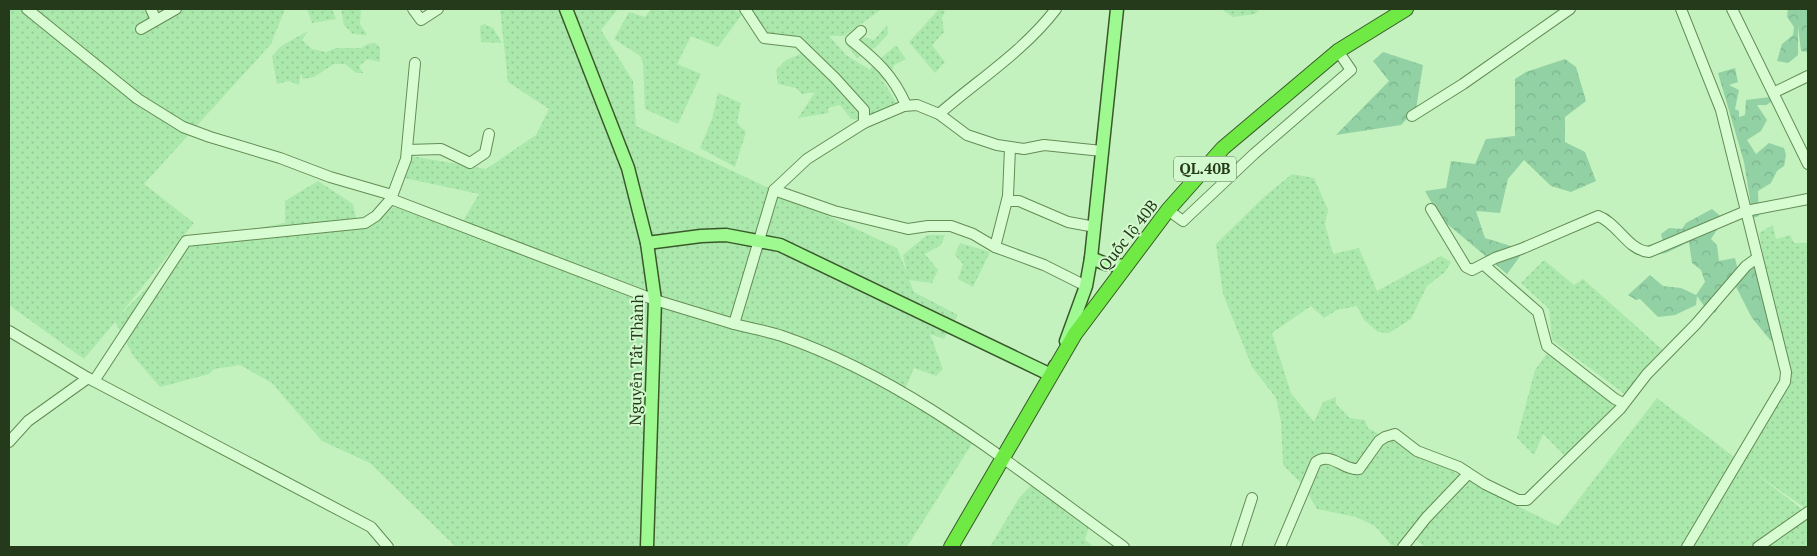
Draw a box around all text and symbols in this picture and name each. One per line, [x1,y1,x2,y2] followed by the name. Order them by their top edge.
[1174,156,1236,182] road number: QL.40B
[1093,195,1163,275] street label: Quốc lộ 40B
[624,294,648,426] street label: Nguyễn Tất Thành

